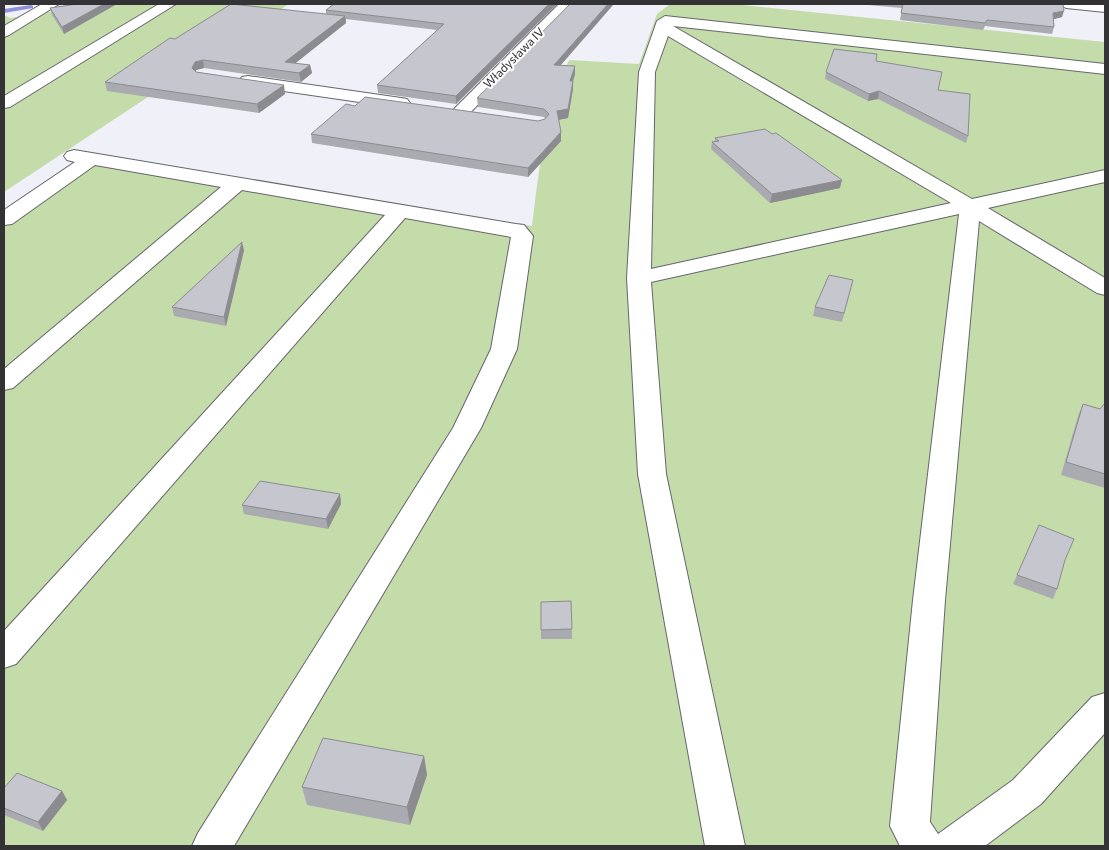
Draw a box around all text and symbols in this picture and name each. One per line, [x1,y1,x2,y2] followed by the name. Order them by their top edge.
[480,24,546,90] street label: Władysława IV

